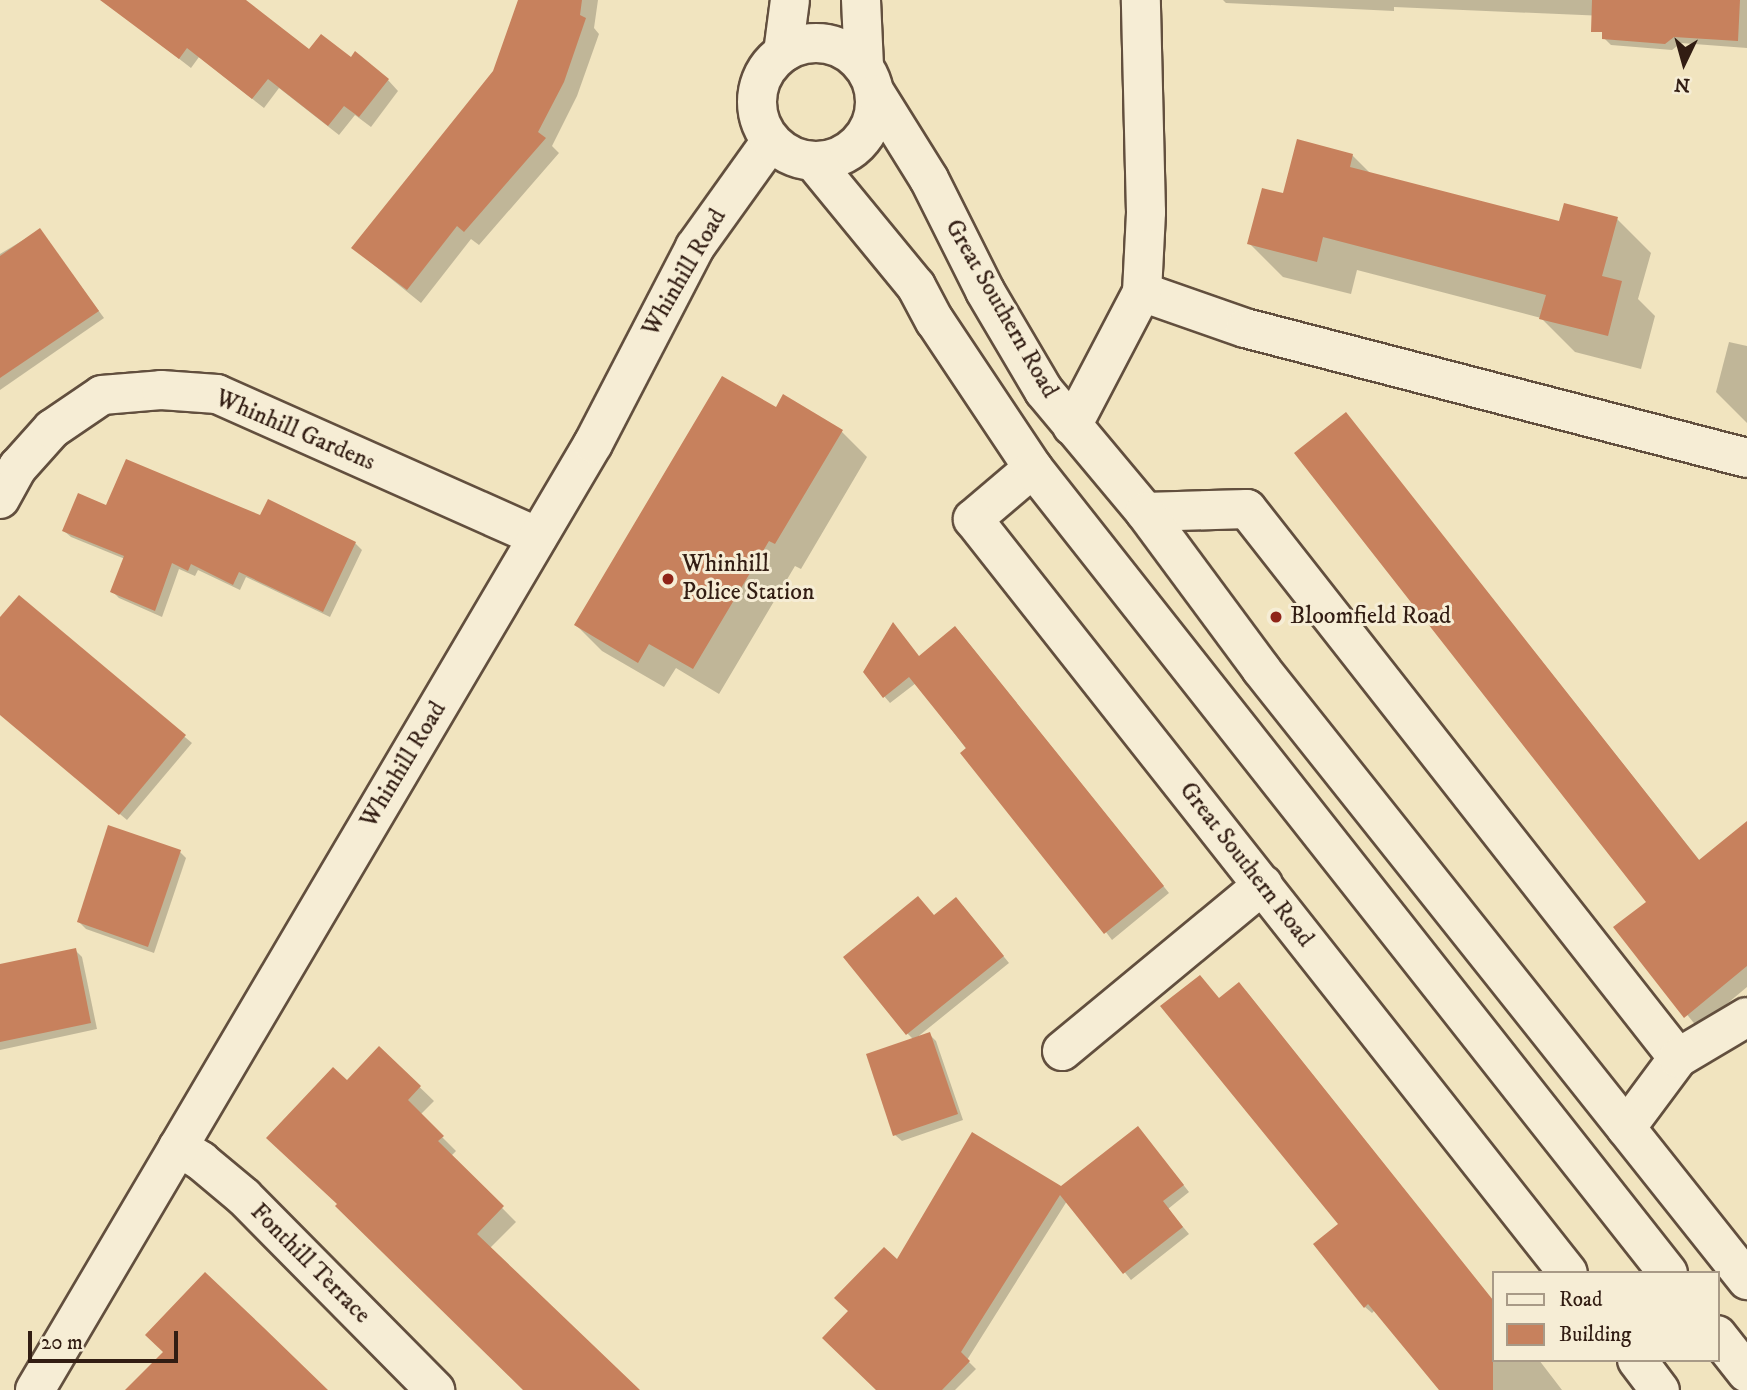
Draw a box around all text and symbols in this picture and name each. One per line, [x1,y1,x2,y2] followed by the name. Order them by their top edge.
[1649,28,1719,98] north arrow
[1673,72,1691,97] text: N
[637,204,733,342] street label: Whinhill Road
[938,215,1064,403] street label: Great Southern Road
[211,384,379,478] street label: Whinhill Gardens
[682,551,814,607] place label: Whinhill Police Station
[660,571,676,587] marker: Whinhill Police Station
[1290,603,1451,631] place label: Bloomfield Road
[1268,609,1284,625] marker: Bloomfield Road
[355,697,453,833] street label: Whinhill Road
[1173,777,1319,953] street label: Great Southern Road
[244,1198,376,1330] street label: Fonthill Terrace
[1492,1271,1719,1362] legend
[1559,1287,1603,1313] text: Road
[32,1316,182,1360] scale bar
[1559,1322,1631,1348] text: Building
[41,1330,83,1356] text: 20 m

